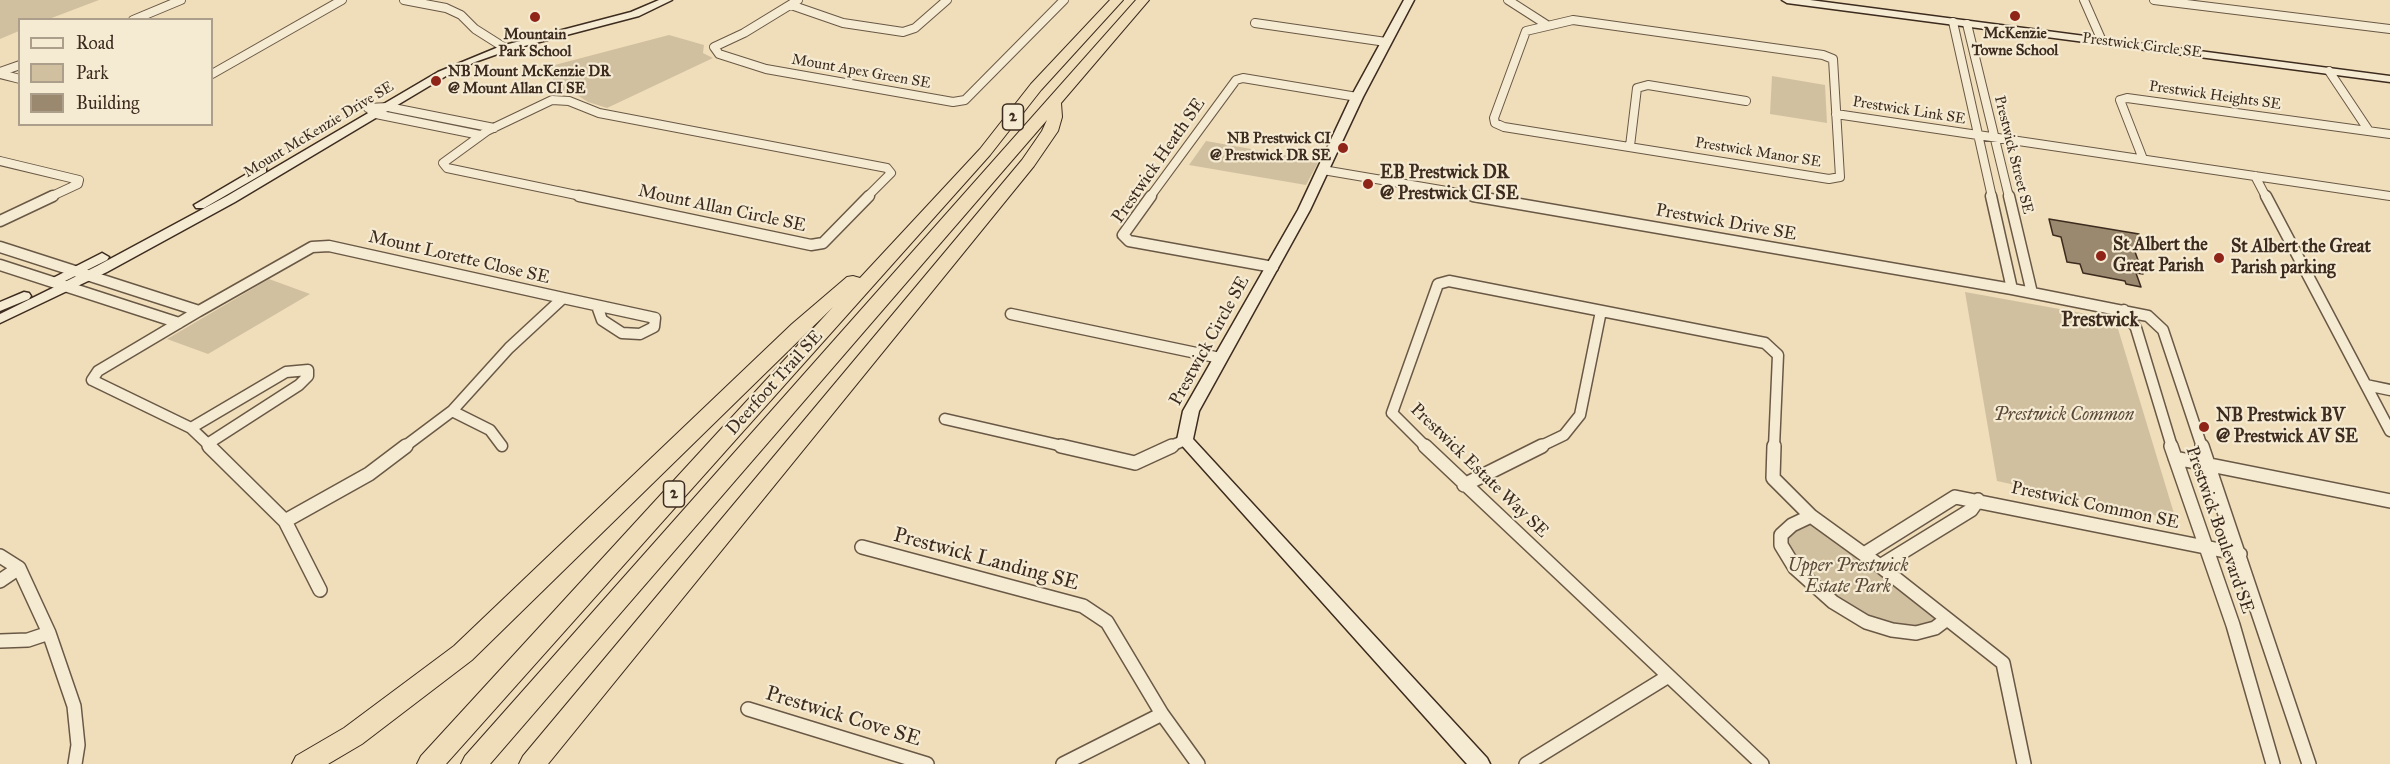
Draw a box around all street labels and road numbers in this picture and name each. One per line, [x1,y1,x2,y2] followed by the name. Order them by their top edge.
[2081,30,2203,62] street label: Prestwick Circle SE
[790,51,932,93] street label: Mount Apex Green SE
[241,78,397,182] street label: Mount McKenzie Drive SE
[2148,78,2282,114] street label: Prestwick Heights SE
[1851,93,1967,129] street label: Prestwick Link SE
[1108,94,1210,228] street label: Prestwick Heath SE
[1990,94,2036,216] street label: Prestwick Street SE
[1002,104,1024,130] road number: 2
[1694,134,1822,172] street label: Prestwick Manor SE
[636,181,808,237] street label: Mount Allan Circle SE
[1654,200,1798,246] street label: Prestwick Drive SE
[366,227,552,289] street label: Mount Lorette Close SE
[1165,272,1255,410] street label: Prestwick Circle SE
[722,326,828,440] street label: Deerfoot Trail SE
[1405,399,1553,543] street label: Prestwick Estate Way SE
[2180,443,2258,617] street label: Prestwick Boulevard SE
[2009,478,2181,534] street label: Prestwick Common SE
[664,481,684,507] road number: 2
[891,523,1081,597] street label: Prestwick Landing SE
[762,681,924,753] street label: Prestwick Cove SE

